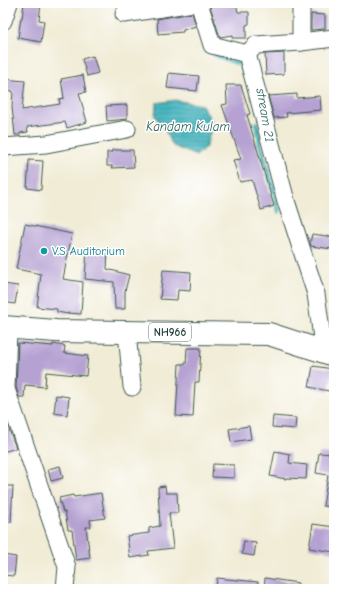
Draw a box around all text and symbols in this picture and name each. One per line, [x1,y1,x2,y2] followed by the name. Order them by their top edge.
[253,86,278,143] water label: stream 21
[146,119,230,134] water label: Kandam Kulam
[52,244,125,258] place label: V.S Auditorium
[39,246,49,256] marker: V.S Auditorium
[149,323,191,341] road number: NH966

